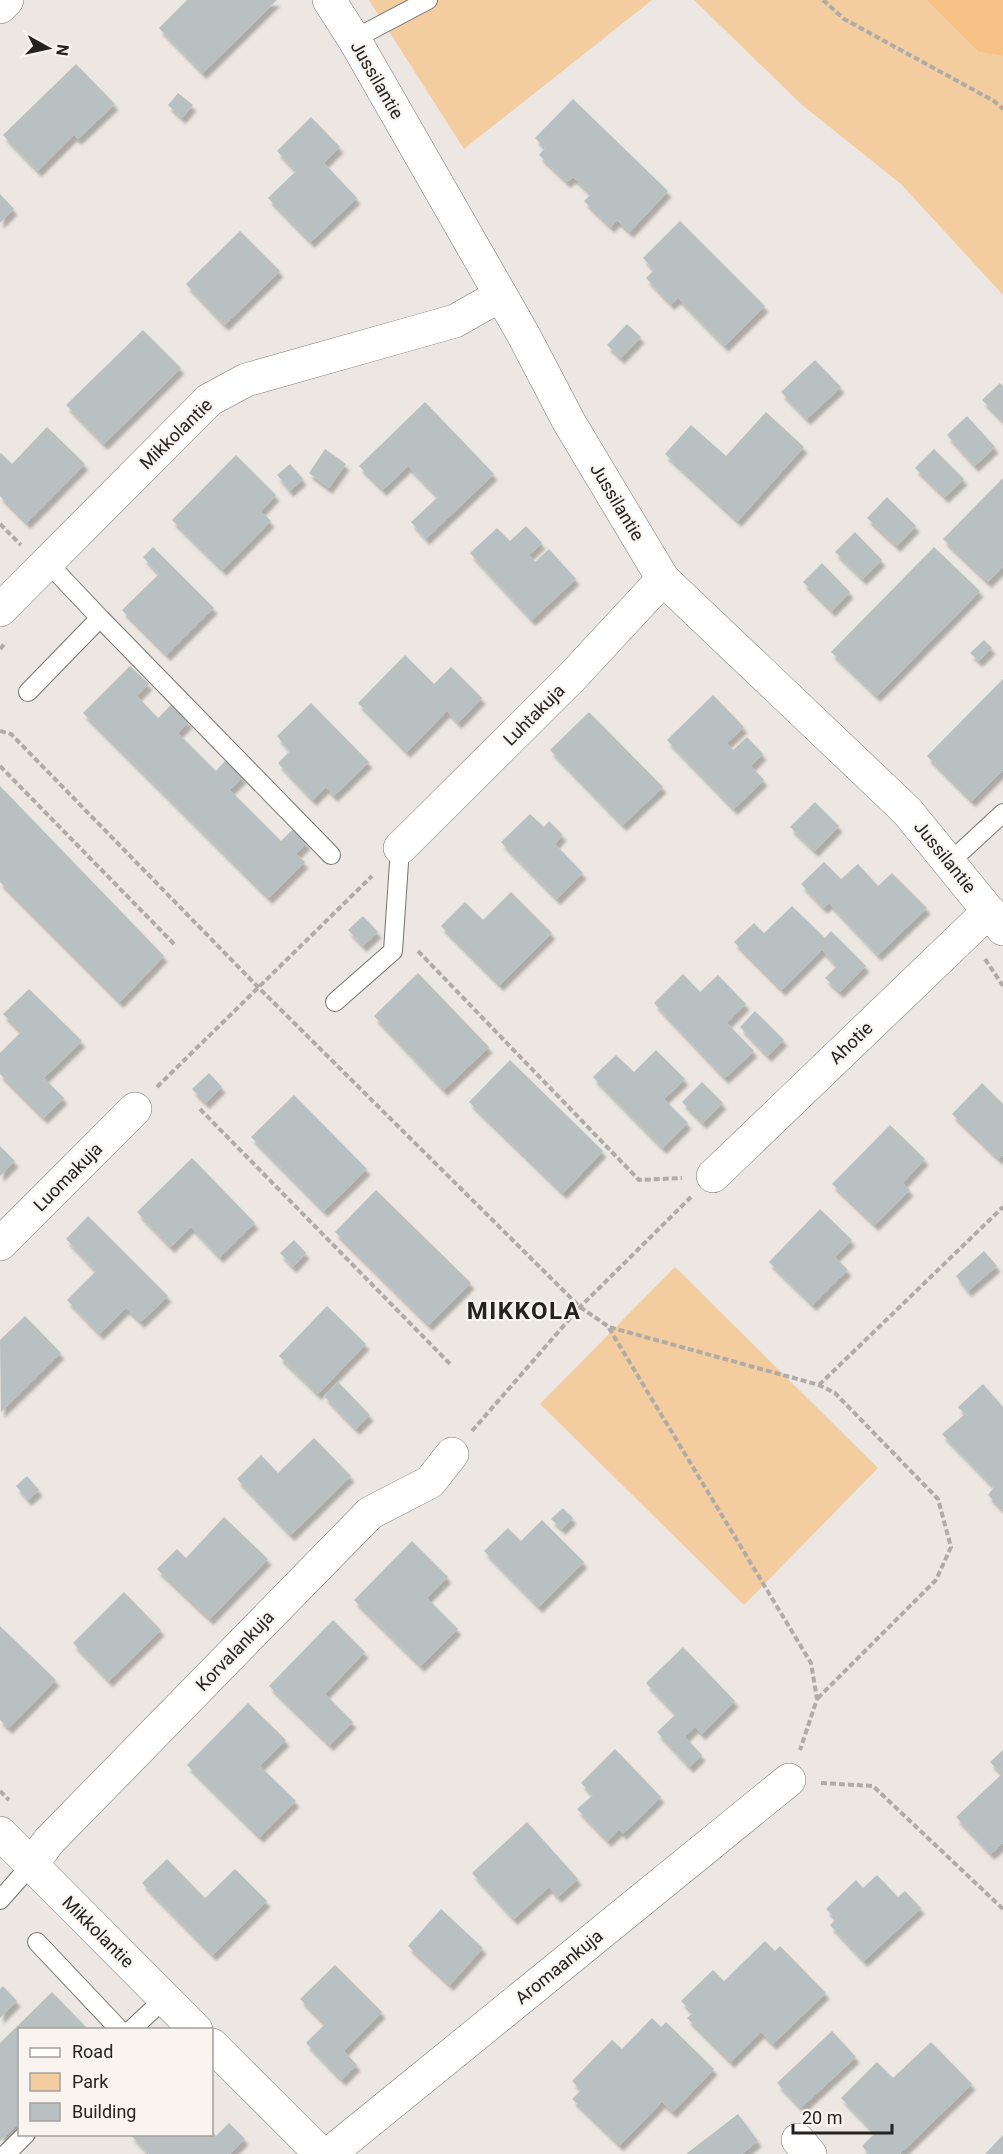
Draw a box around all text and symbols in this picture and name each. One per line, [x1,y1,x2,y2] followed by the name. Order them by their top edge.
[18,18,78,78] north arrow
[347,37,408,123] street label: Jussilantie
[52,43,73,57] text: N
[135,394,216,473] street label: Mikkolantie
[586,459,649,544] street label: Jussilantie
[499,680,569,750] street label: Luhtakuja
[910,816,981,897] street label: Jussilantie
[825,1017,877,1068] street label: Ahotie
[29,1138,106,1215] street label: Luomakuja
[467,1297,581,1325] district label: MIKKOLA
[191,1606,278,1695] street label: Korvalankuja
[58,1892,138,1972] street label: Mikkolantie
[511,1925,607,2008] street label: Aromaankuja
[18,2028,213,2136] legend
[72,2041,113,2062] text: Road
[72,2071,109,2092] text: Park
[793,2097,892,2135] scale bar
[72,2101,136,2122] text: Building
[802,2107,842,2128] text: 20 m

